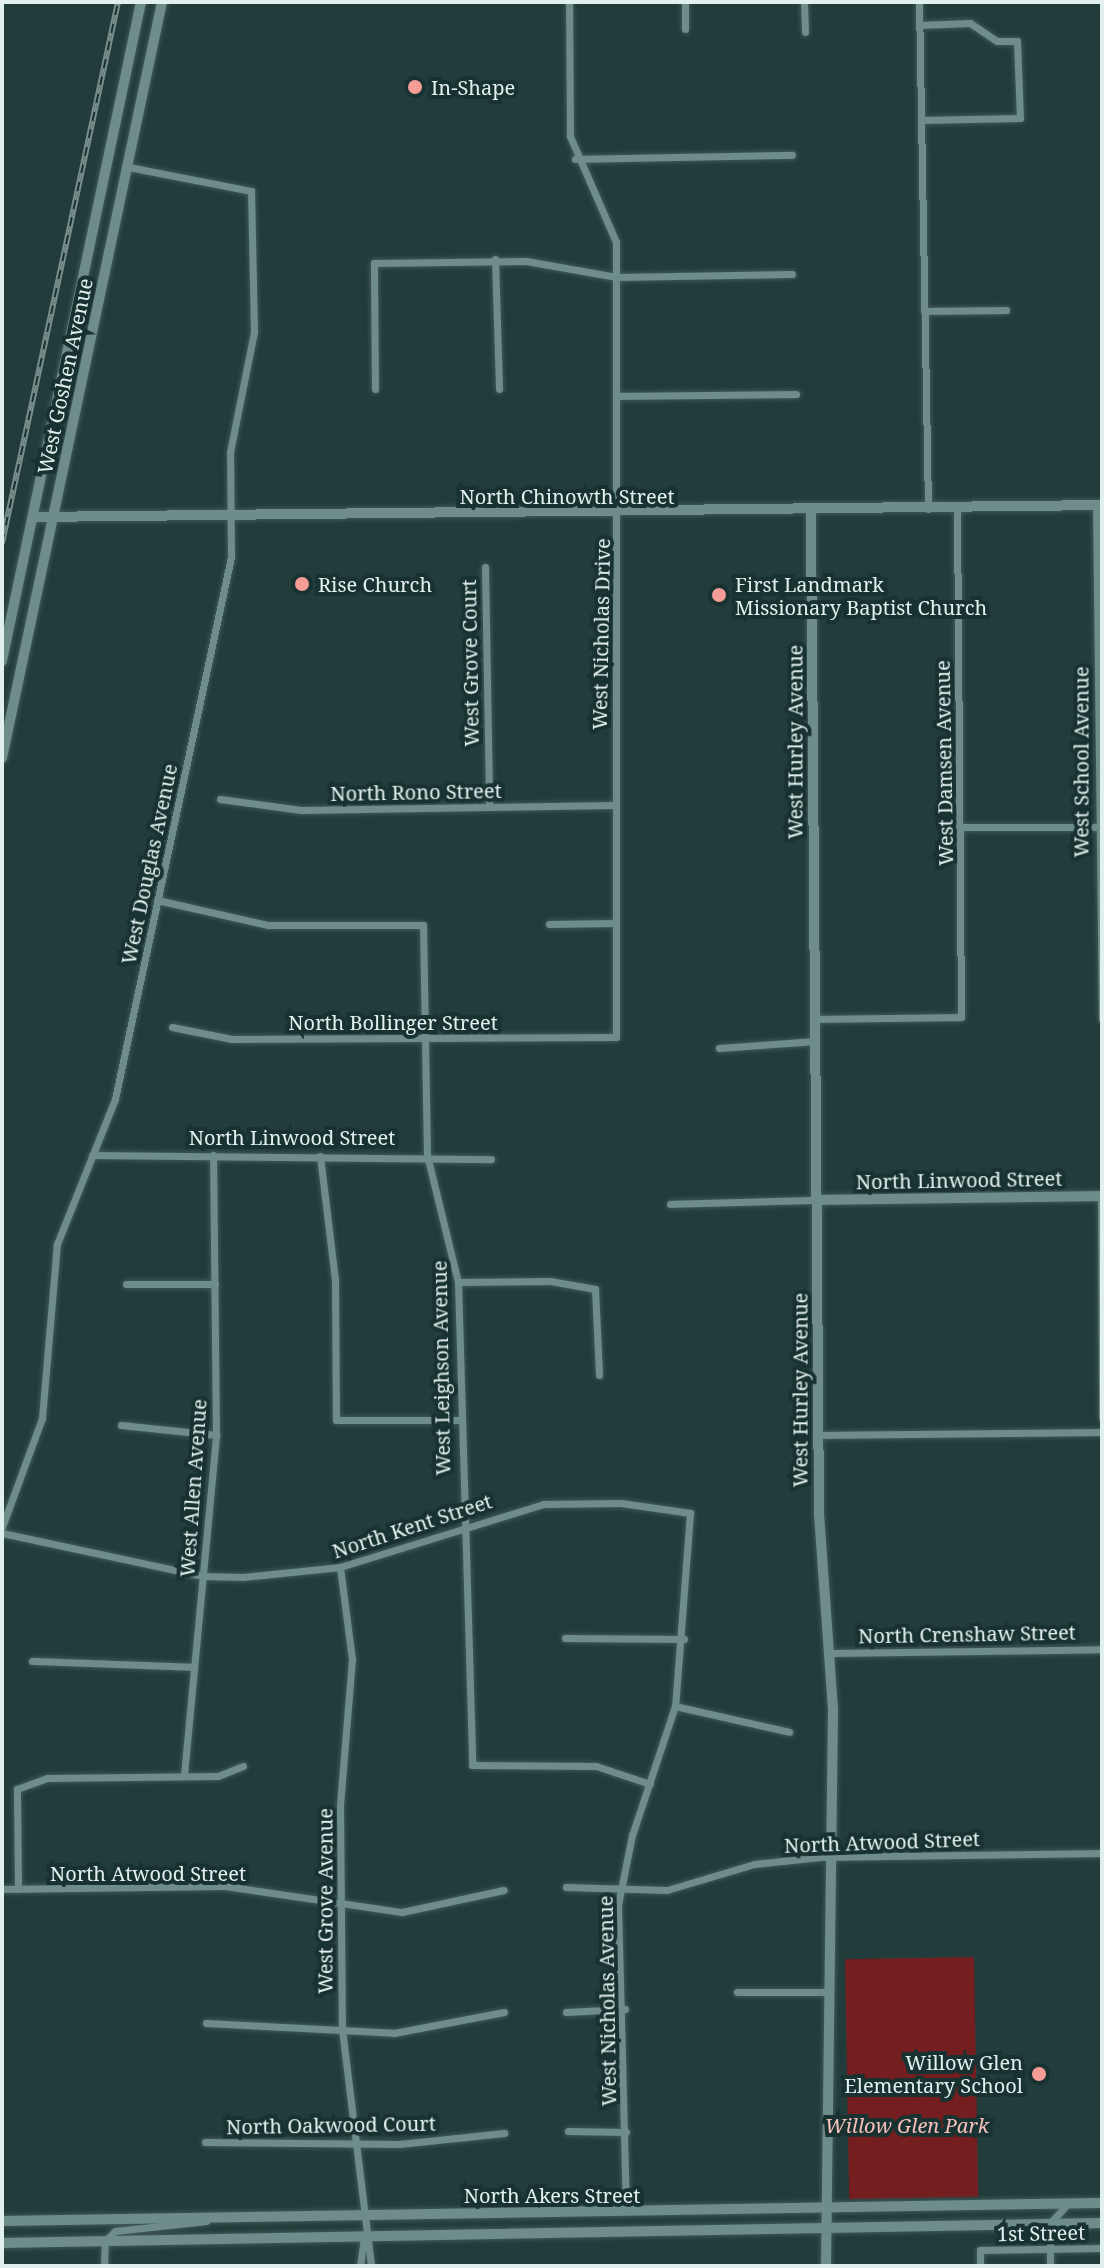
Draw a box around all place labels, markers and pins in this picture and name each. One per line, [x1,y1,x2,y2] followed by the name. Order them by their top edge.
[431,75,515,99] place label: In-Shape
[406,78,424,96] marker: In-Shape
[318,572,432,596] place label: Rise Church
[735,572,987,619] place label: First Landmark Missionary Baptist Church
[293,575,311,593] marker: Rise Church
[710,586,728,604] marker: First Landmark Missionary Baptist Church
[844,2050,1023,2097] place label: Willow Glen Elementary School
[1030,2065,1048,2083] marker: Willow Glen Elementary School

